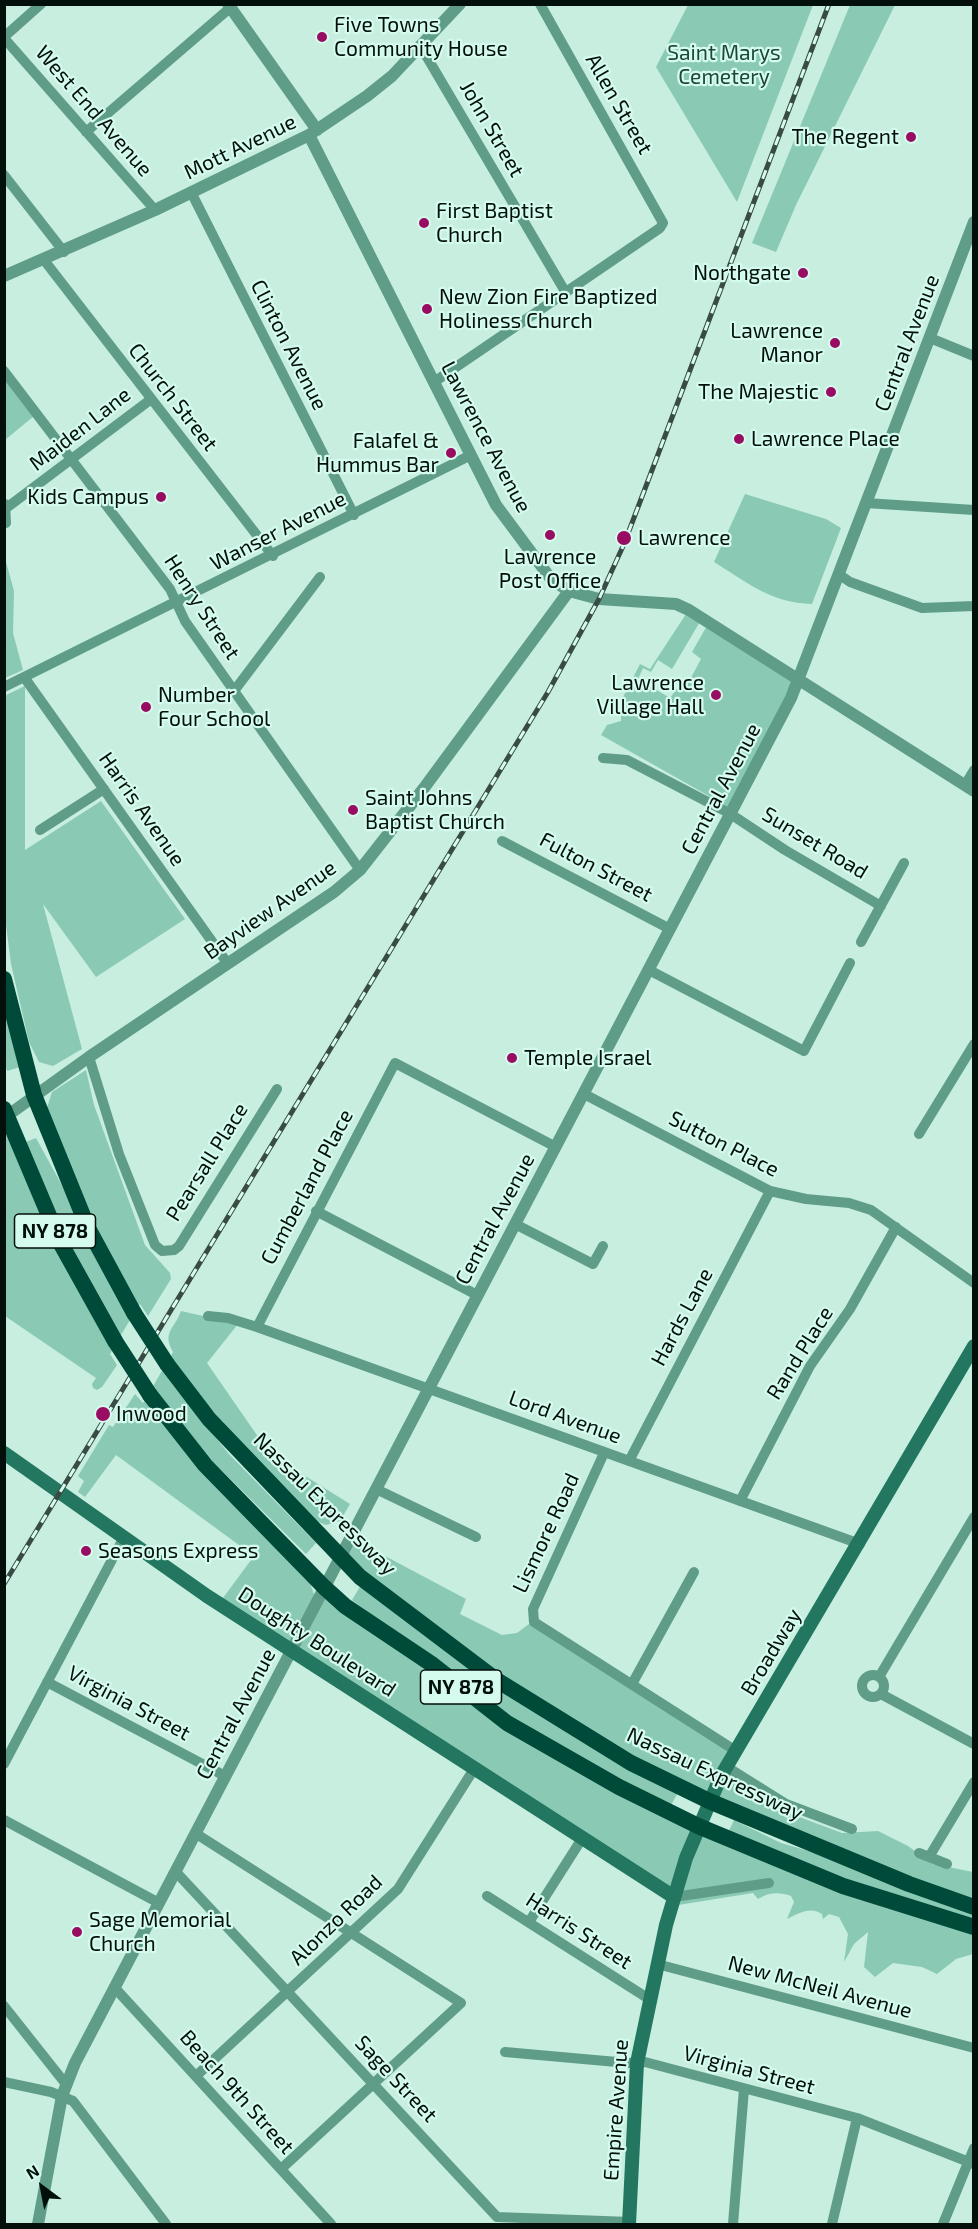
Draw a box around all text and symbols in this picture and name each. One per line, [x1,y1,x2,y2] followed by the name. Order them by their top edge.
[334,12,508,62] place label: Five Towns Community House
[315,30,329,44] marker: Five Towns Community House
[30,40,158,182] street label: West End Avenue
[667,40,781,90] park label: Saint Marys Cemetery
[580,49,658,159] street label: Allen Street
[454,77,530,181] street label: John Street
[180,109,300,185] street label: Mott Avenue
[791,124,899,150] place label: The Regent
[904,130,918,144] marker: The Regent
[436,198,553,248] place label: First Baptist Church
[417,216,431,230] marker: First Baptist Church
[693,260,791,286] place label: Northgate
[796,266,810,280] marker: Northgate
[869,271,945,415] street label: Central Avenue
[245,276,333,414] street label: Clinton Avenue
[439,284,658,334] place label: New Zion Fire Baptized Holiness Church
[420,302,434,316] marker: New Zion Fire Baptized Holiness Church
[730,318,823,368] place label: Lawrence Manor
[828,336,842,350] marker: Lawrence Manor
[123,338,223,456] street label: Church Street
[436,357,536,517] street label: Lawrence Avenue
[698,379,819,405] place label: The Majestic
[25,382,135,476] street label: Maiden Lane
[824,385,838,399] marker: The Majestic
[751,426,900,452] place label: Lawrence Place
[316,428,439,478] place label: Falafel & Hummus Bar
[732,432,746,446] marker: Lawrence Place
[444,446,458,460] marker: Falafel & Hummus Bar
[27,484,149,510] place label: Kids Campus
[206,486,350,576] street label: Wanser Avenue
[154,490,168,504] marker: Kids Campus
[638,525,731,551] place label: Lawrence
[543,528,557,542] marker: Lawrence Post Office
[615,529,633,547] marker: Lawrence
[499,544,601,594] place label: Lawrence Post Office
[159,550,245,664] street label: Henry Street
[596,670,704,720] place label: Lawrence Village Hall
[158,682,270,732] place label: Number Four School
[709,688,723,702] marker: Lawrence Village Hall
[139,700,153,714] marker: Number Four School
[676,719,766,859] street label: Central Avenue
[93,747,191,871] street label: Harris Avenue
[365,785,505,835] place label: Saint Johns Baptist Church
[758,802,872,884] street label: Sunset Road
[346,803,360,817] marker: Saint Johns Baptist Church
[535,827,657,907] street label: Fulton Street
[199,855,341,965] street label: Bayview Avenue
[524,1045,652,1071] place label: Temple Israel
[505,1051,519,1065] marker: Temple Israel
[161,1098,253,1226] street label: Pearsall Place
[255,1105,359,1269] street label: Cumberland Place
[665,1106,783,1182] street label: Sutton Place
[450,1149,540,1289] street label: Central Avenue
[14,1214,96,1248] road number: NY 878
[646,1264,718,1370] street label: Hards Lane
[762,1302,838,1404] street label: Rand Place
[505,1385,625,1449] street label: Lord Avenue
[116,1401,187,1427] place label: Inwood
[94,1405,112,1423] marker: Inwood
[248,1427,402,1581] street label: Nassau Expressway
[507,1469,585,1597] street label: Lismore Road
[98,1538,259,1564] place label: Seasons Express
[79,1544,93,1558] marker: Seasons Express
[234,1582,400,1702] street label: Doughty Boulevard
[735,1604,807,1700] street label: Broadway
[191,1644,281,1784] street label: Central Avenue
[63,1660,195,1746] street label: Virginia Street
[420,1670,502,1704] road number: NY 878
[623,1722,807,1826] street label: Nassau Expressway
[284,1870,388,1970] street label: Alonzo Road
[521,1887,637,1975] street label: Harris Street
[89,1907,231,1957] place label: Sage Memorial Church
[70,1925,84,1939] marker: Sage Memorial Church
[725,1950,915,2024] street label: New McNeil Avenue
[175,2025,299,2159] street label: Beach 9th Street
[350,2030,442,2128] street label: Sage Street
[598,2038,634,2182] street label: Empire Avenue
[680,2040,818,2100] street label: Virginia Street
[12,2157,72,2217] north arrow
[22,2160,42,2182] text: N

